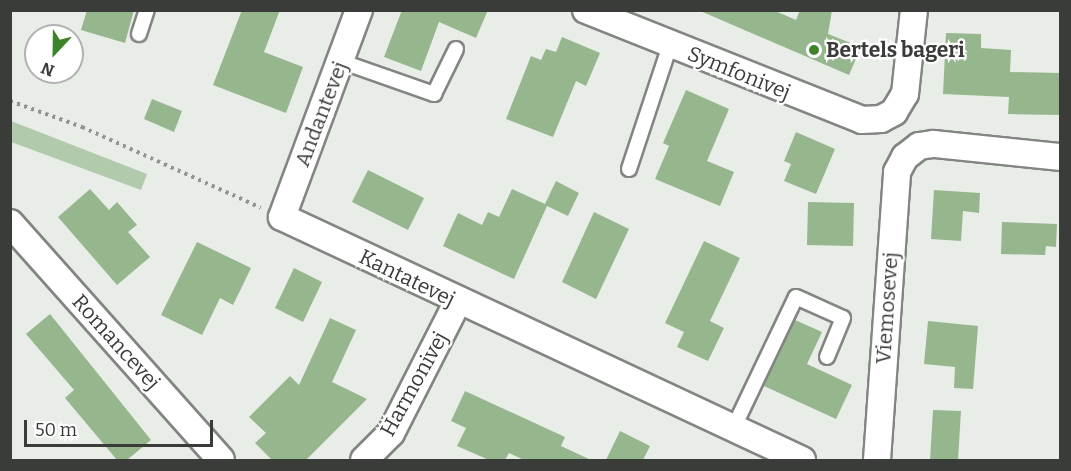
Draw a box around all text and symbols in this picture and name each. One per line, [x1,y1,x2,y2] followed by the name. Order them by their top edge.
[24,24,84,84] north arrow
[826,37,965,63] place label: Bertels bageri
[684,41,794,105] street label: Symfonivej
[807,43,821,57] marker: Bertels bageri
[39,58,57,80] text: N
[289,58,353,170] street label: Andantevej
[355,244,459,312] street label: Kantatevej
[871,251,903,365] street label: Viemosevej
[67,289,165,395] street label: Romancevej
[375,327,453,441] street label: Harmonivej
[27,408,216,446] scale bar
[35,419,77,441] text: 50 m

